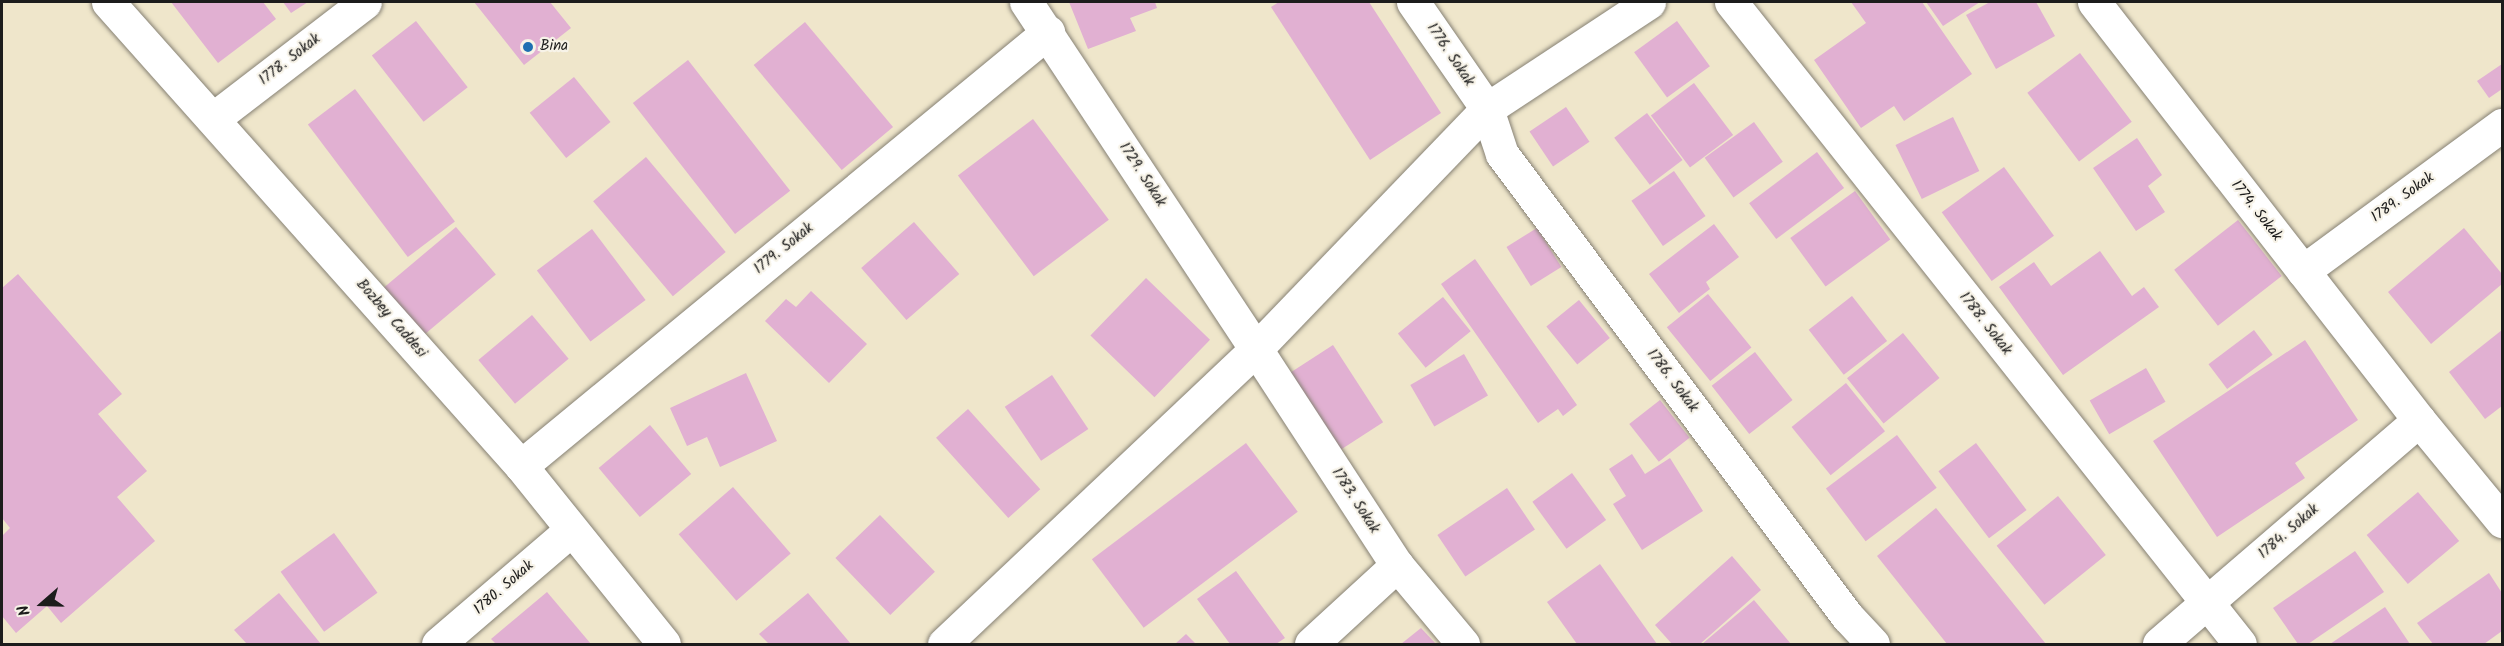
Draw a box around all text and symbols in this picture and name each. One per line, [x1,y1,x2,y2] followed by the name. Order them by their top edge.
[1422,20,1478,90] street label: 1776. Sokak
[256,30,324,90] street label: 1778. Sokak
[540,38,568,56] place label: Bina
[521,40,535,54] marker: Bina
[1115,139,1169,211] street label: 1729. Sokak
[2368,169,2438,227] street label: 1789. Sokak
[2227,177,2285,245] street label: 1774. Sokak
[751,220,817,278] street label: 1779. Sokak
[352,276,430,362] street label: Bozbey Caddesi
[1955,289,2015,359] street label: 1788. Sokak
[1642,346,1702,416] street label: 1786. Sokak
[1327,465,1383,537] street label: 1783. Sokak
[2255,501,2323,563] street label: 1784. Sokak
[470,557,538,619] street label: 1780. Sokak
[12,574,72,634] north arrow
[11,601,38,619] text: N

